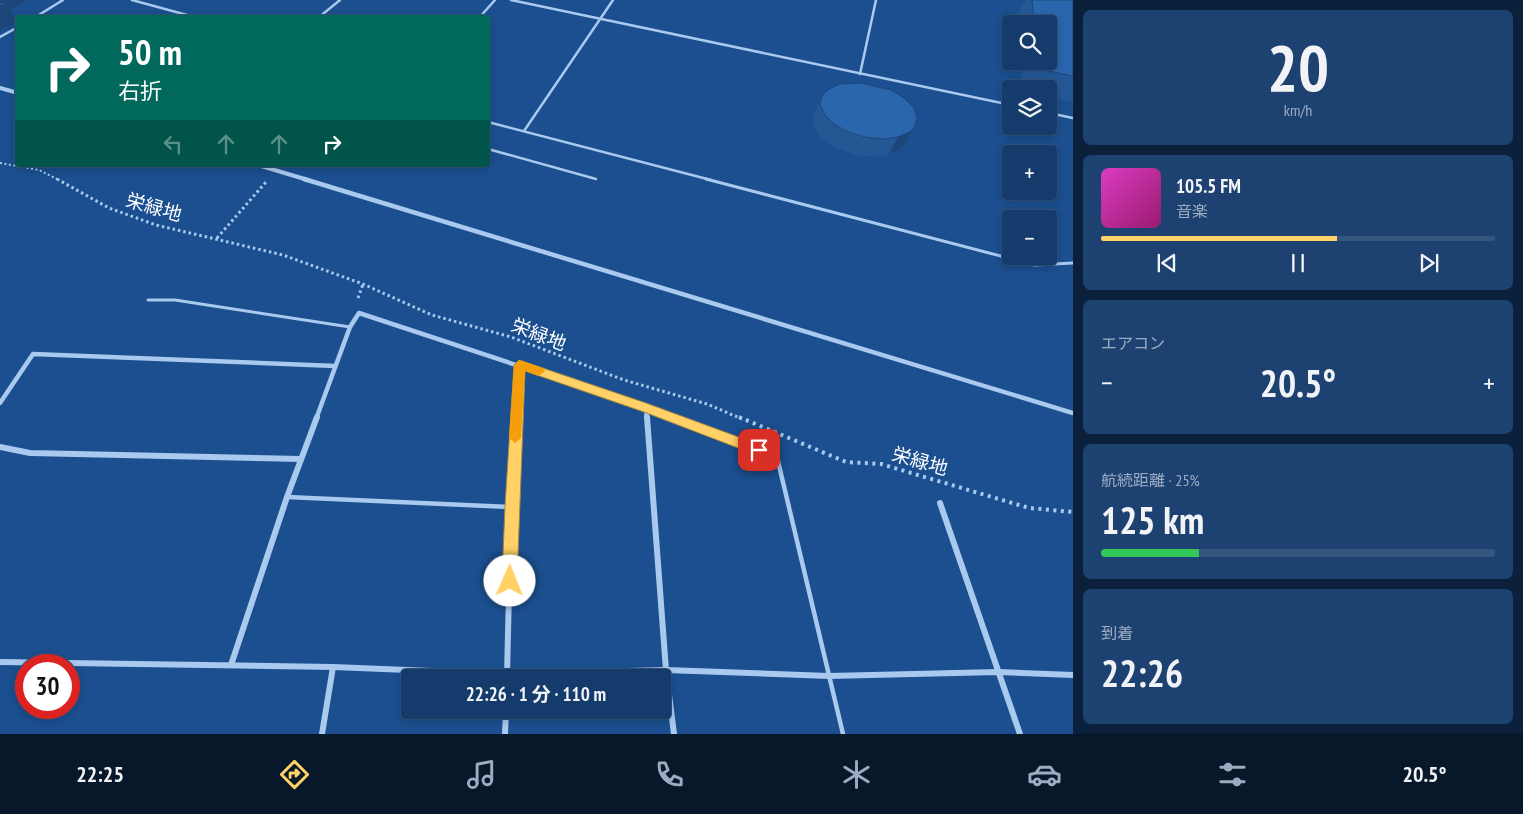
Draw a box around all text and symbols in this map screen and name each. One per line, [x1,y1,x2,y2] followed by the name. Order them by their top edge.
[1002,15,1057,265] map controls
[1002,15,1057,70] button: search
[1267,25,1329,109] text: 20
[118,29,182,75] text: 50 m
[35,35,100,100] icon: right
[118,77,162,105] text: 右折
[1002,80,1057,135] button: layers
[1284,100,1312,120] text: km/h
[159,130,187,158] icon: left
[212,130,240,158] icon: ahead
[265,130,293,158] icon: ahead
[318,130,346,158] icon: right
[1002,145,1057,200] button: +
[1176,174,1241,198] text: 105.5 FM
[123,188,185,226] street label: 栄緑地
[1176,201,1208,221] text: 音楽
[1002,210,1057,265] button: −
[1153,249,1181,277] icon: previous
[1284,249,1312,277] icon: pause
[1415,249,1443,277] icon: next
[508,313,570,355] street label: 栄緑地
[1101,333,1165,353] text: エアコン
[1260,358,1336,407] text: 20.5°
[1101,364,1113,401] text: −
[1483,364,1495,401] text: +
[738,429,780,471] pin
[745,436,773,464] icon: arrive
[889,442,951,480] street label: 栄緑地
[1101,470,1200,490] text: 航続距離 · 25%
[1101,495,1204,544] text: 125 km
[483,554,535,606] position arrow
[1101,623,1133,643] text: 到着
[1101,648,1183,697] text: 22:26
[15,654,80,719] speed limit sign: 30
[466,682,606,706] text: 22:26 · 1 分 · 110 m
[277,757,312,792] icon: directions
[464,757,499,792] icon: music
[652,757,687,792] icon: phone
[839,757,874,792] icon: climate
[1027,757,1062,792] icon: car
[1215,757,1250,792] icon: filters
[76,760,124,788] text: 22:25
[1402,760,1447,788] text: 20.5°

